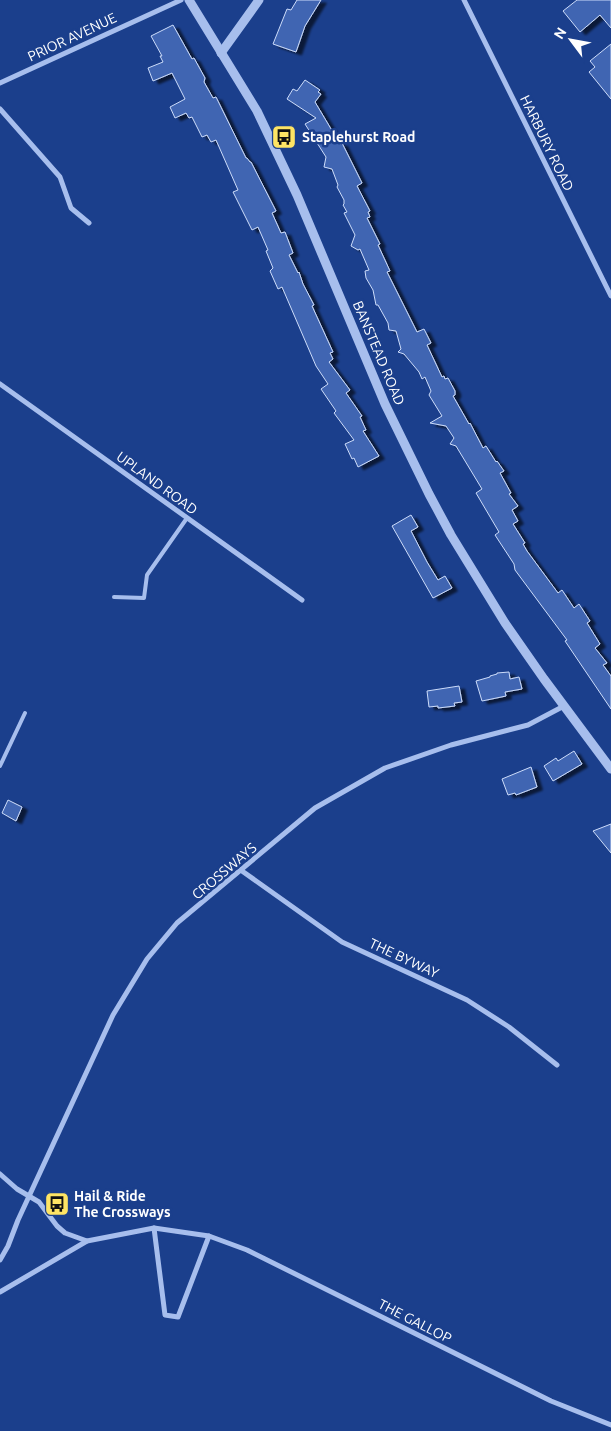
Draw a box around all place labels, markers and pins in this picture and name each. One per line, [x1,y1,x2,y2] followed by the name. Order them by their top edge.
[271,124,297,150] bus stop icon: Staplehurst Road
[302,129,415,145] place label: Staplehurst Road
[74,1188,171,1220] place label: Hail & Ride The Crossways
[44,1191,70,1217] bus stop icon: Hail & Ride The Crossways

